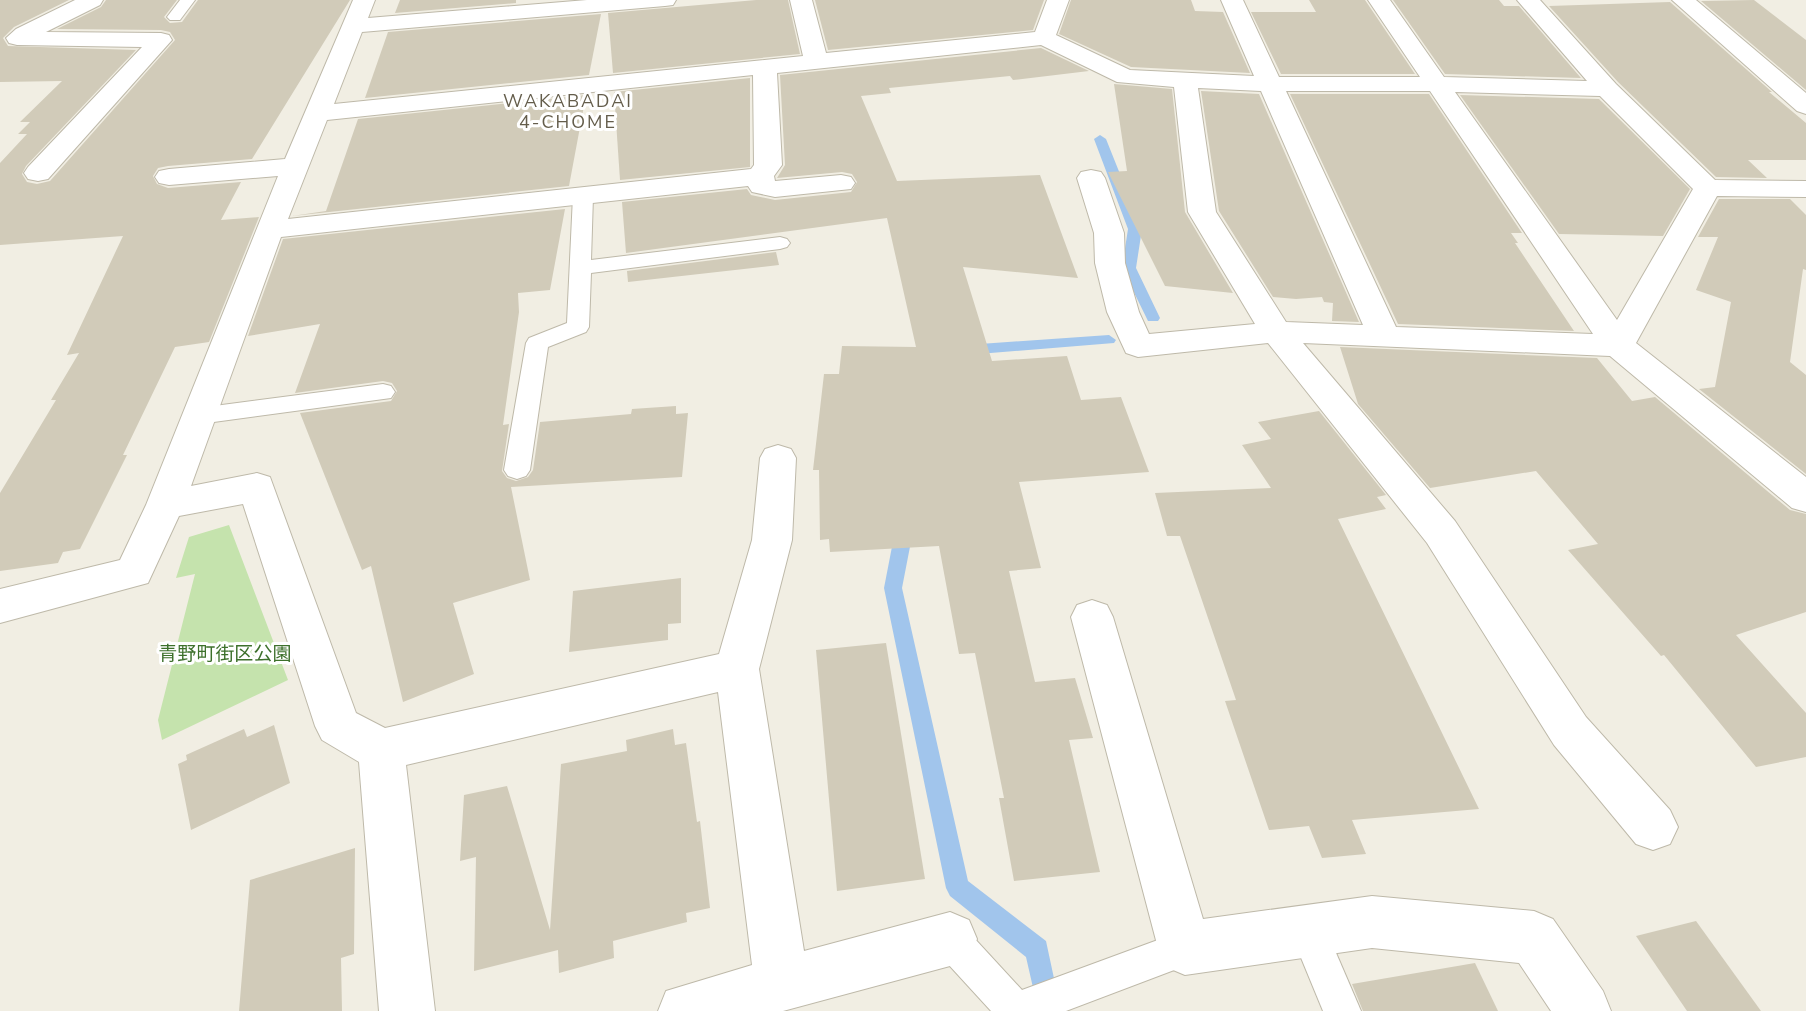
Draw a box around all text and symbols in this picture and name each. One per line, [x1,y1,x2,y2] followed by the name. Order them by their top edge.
[503,89,633,134] district label: WAKABADAI 4-CHOME
[158,641,292,667] park label: 青野町街区公園

